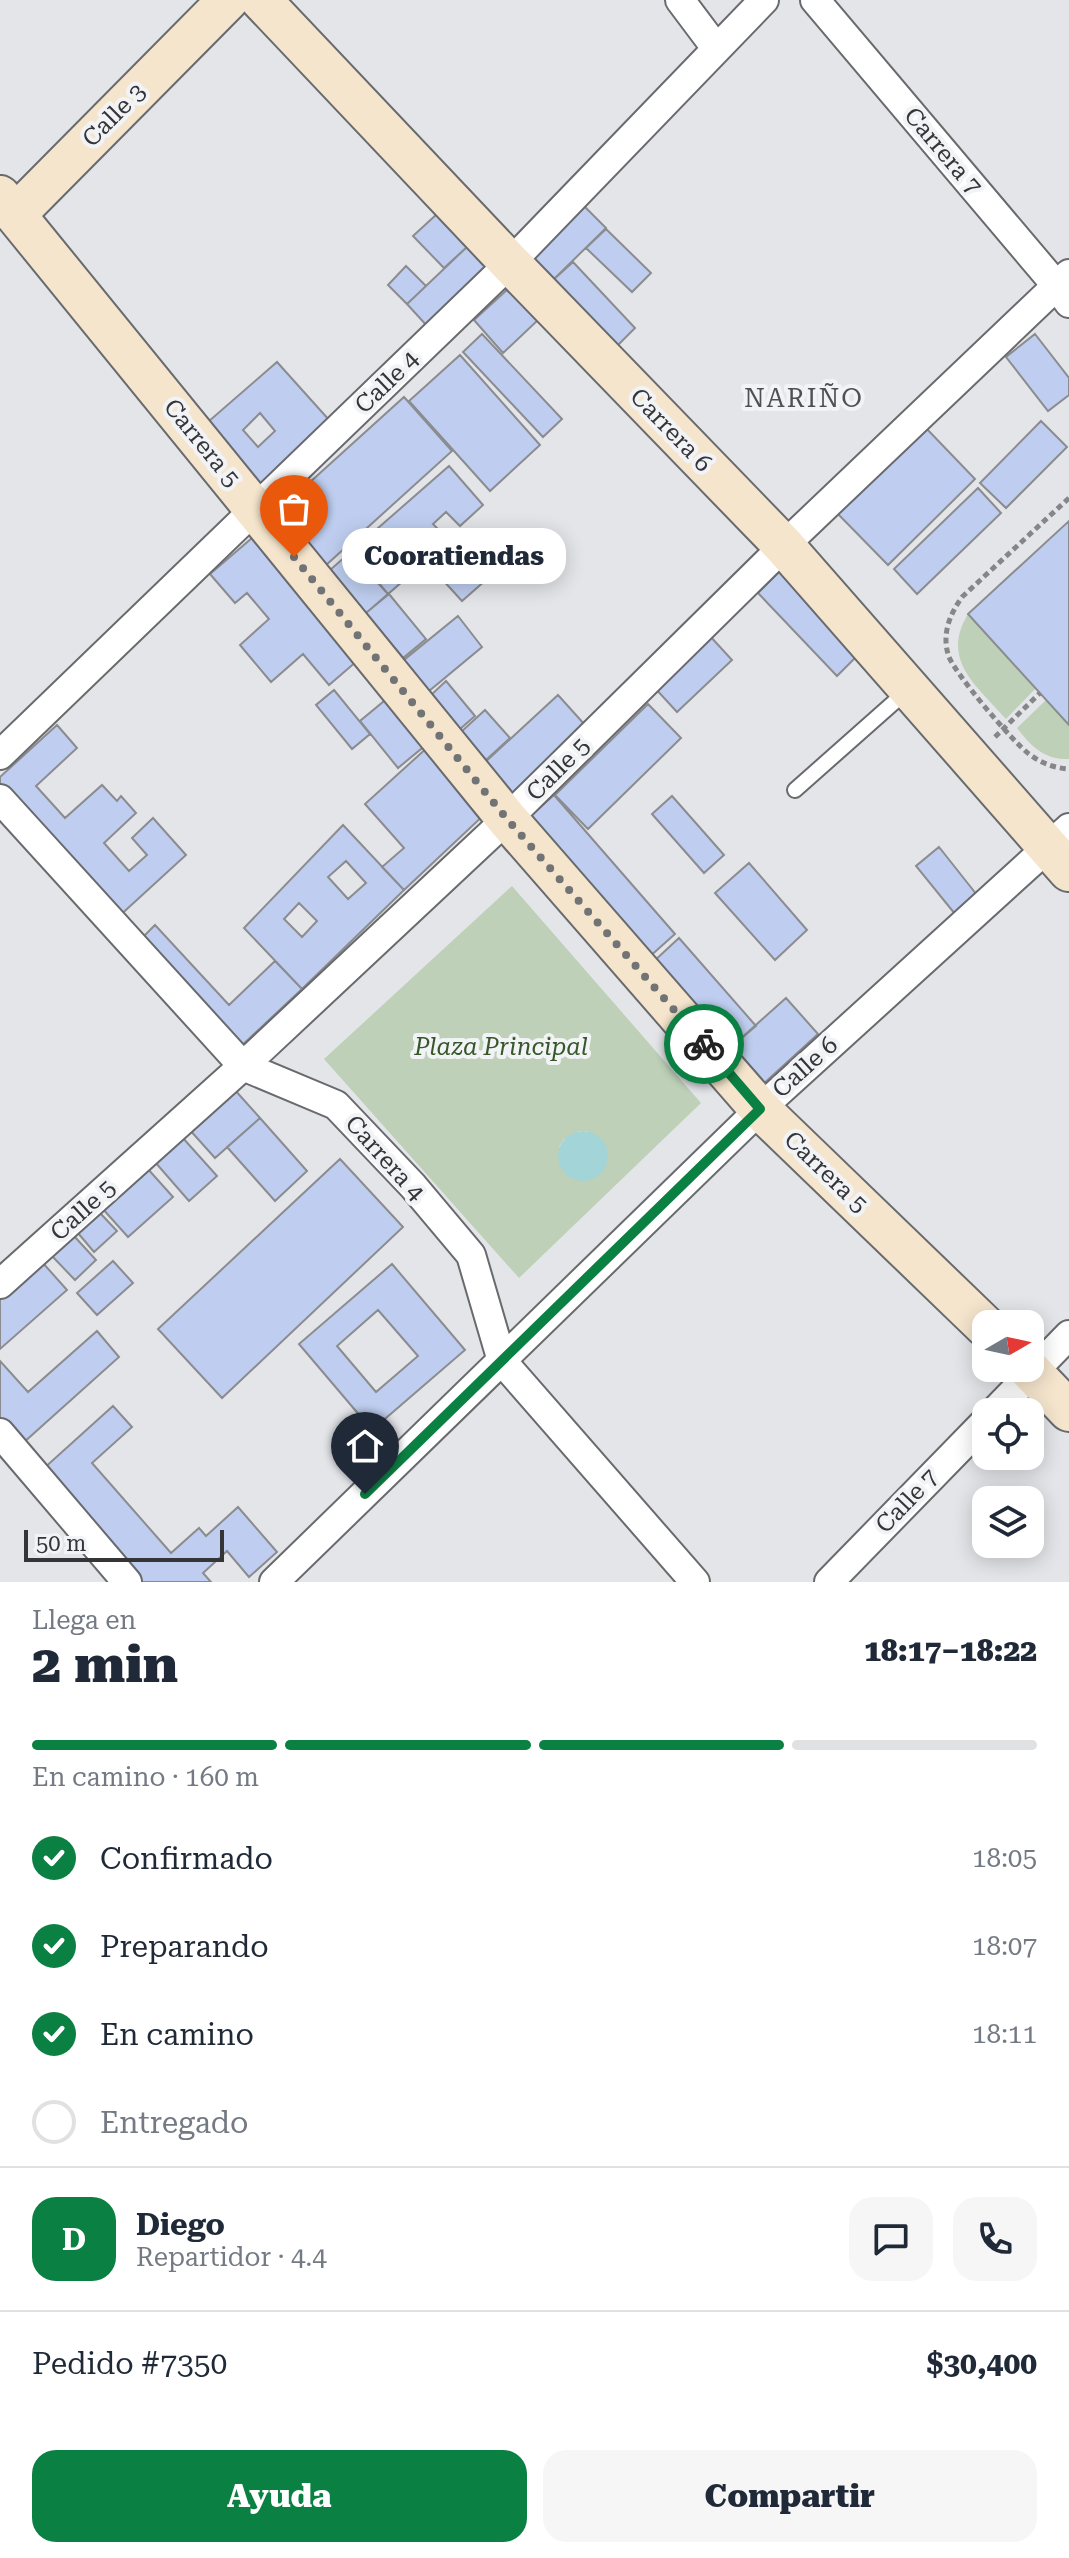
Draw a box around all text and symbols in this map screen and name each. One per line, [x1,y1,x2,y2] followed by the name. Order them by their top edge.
[77,78,151,152] street label: Calle 3
[899,102,987,200] street label: Carrera 7
[349,345,425,419] street label: Calle 4
[624,382,718,478] street label: Carrera 6
[744,382,864,413] district label: NARIÑO
[158,393,246,493] street label: Carrera 5
[260,475,328,557] pin
[272,487,316,531] icon: bag
[342,529,566,585] callout: Cooratiendas
[364,541,544,571] text: Cooratiendas
[521,732,595,806] street label: Calle 5
[664,1004,744,1084] courier
[682,1022,726,1066] icon: bike
[767,1031,843,1103] street label: Calle 6
[413,1033,588,1061] park label: Plaza Principal
[339,1110,431,1207] street label: Carrera 4
[778,1125,874,1219] street label: Carrera 5
[45,1174,121,1246] street label: Calle 5
[972,1310,1044,1382] north arrow
[972,1310,1044,1558] map controls
[972,1398,1044,1470] button: locate
[331,1412,399,1494] pin
[343,1424,387,1468] icon: home
[870,1463,944,1539] street label: Calle 7
[972,1486,1044,1558] button: layers
[24,1526,224,1562] scale bar
[36,1531,86,1556] text: 50 m
[32,1605,136,1635] text: Llega en
[864,1633,1037,1668] text: 18:17–18:22
[32,1634,178,1695] text: 2 min
[32,1762,259,1792] text: En camino · 160 m
[32,1836,76,1880] icon: check
[100,1841,273,1876] text: Confirmado
[972,1843,1037,1873] text: 18:05
[32,1924,76,1968] icon: check
[100,1929,269,1964] text: Preparando
[972,1931,1037,1961] text: 18:07
[32,2012,76,2056] icon: check
[100,2017,254,2052] text: En camino
[972,2019,1037,2049] text: 18:11
[100,2105,248,2140] text: Entregado
[849,2197,933,2281] button: chat
[953,2197,1037,2281] button: phone
[136,2207,225,2242] text: Diego
[62,2222,86,2257] text: D
[136,2242,327,2272] text: Repartidor · 4.4
[32,2346,227,2381] text: Pedido #7350
[927,2346,1037,2381] text: $30,400
[32,2450,527,2542] button: Ayuda
[543,2450,1037,2542] button: Compartir

